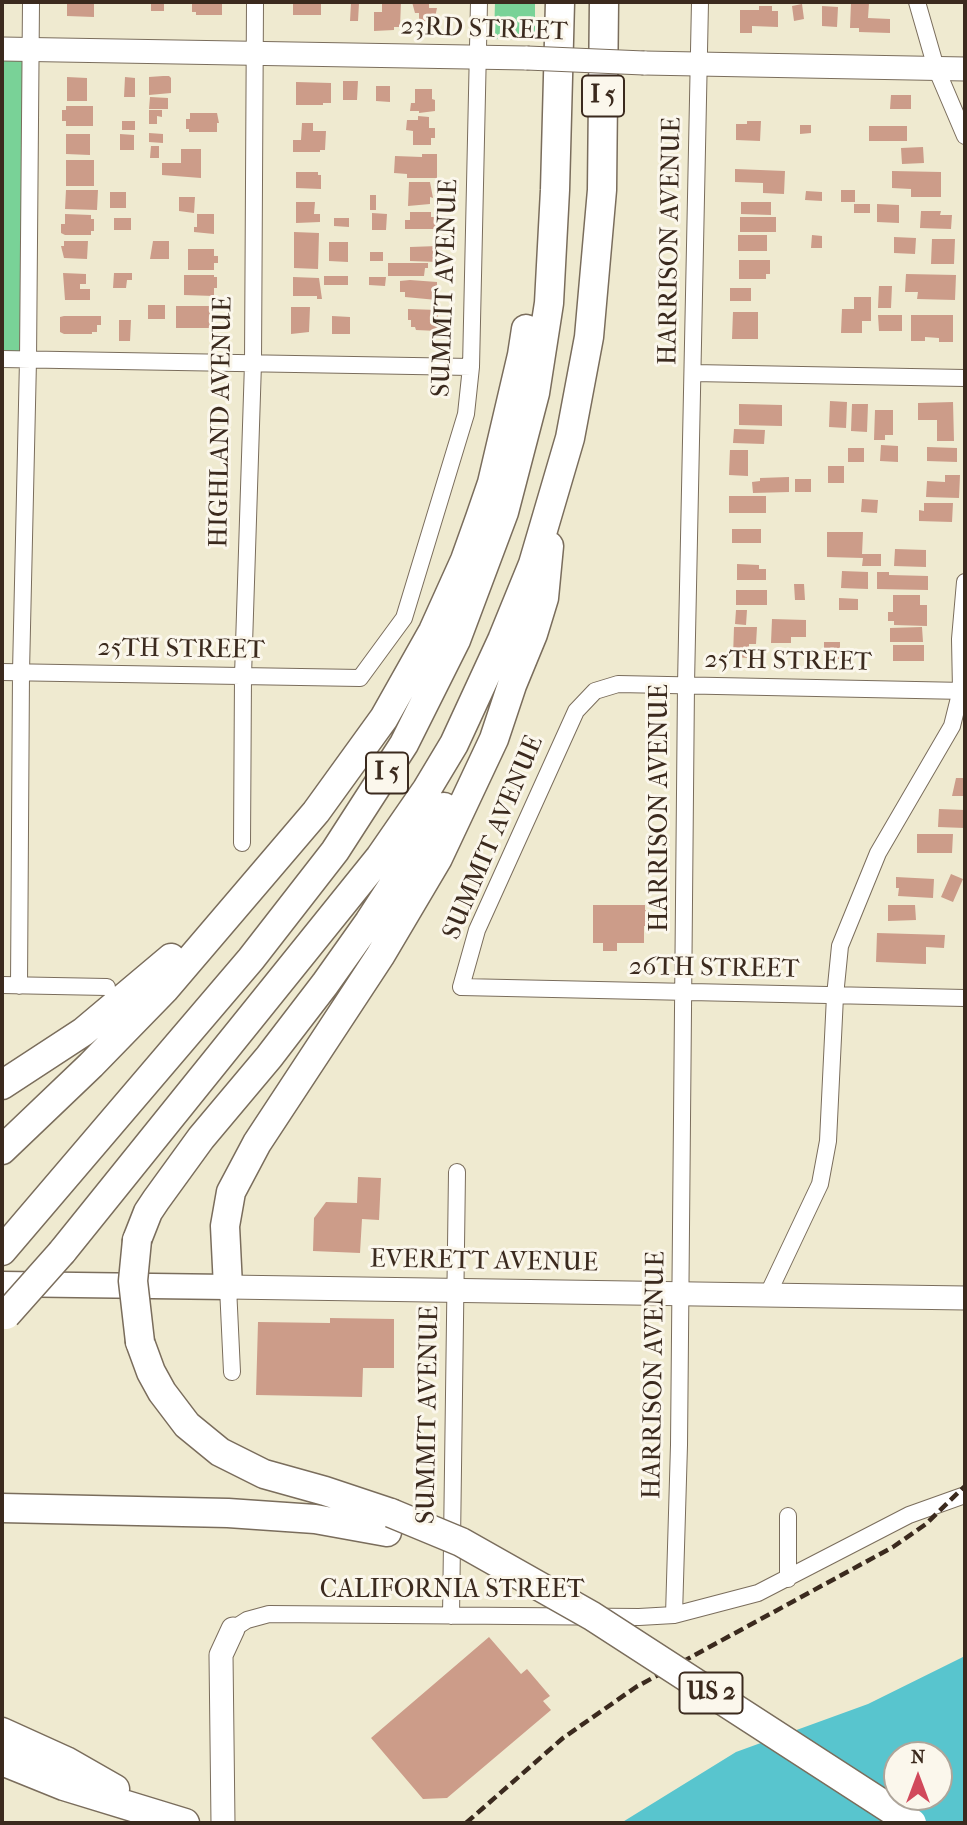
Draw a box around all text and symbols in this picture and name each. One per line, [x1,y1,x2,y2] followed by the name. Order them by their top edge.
[400,11,568,49] street label: 23RD STREET
[582,76,624,116] road number: I 5
[653,117,689,365] street label: HARRISON AVENUE
[427,178,465,398] street label: SUMMIT AVENUE
[204,296,240,548] street label: HIGHLAND AVENUE
[97,633,265,667] street label: 25TH STREET
[704,645,872,679] street label: 25TH STREET
[645,684,677,932] street label: HARRISON AVENUE
[437,731,551,945] street label: SUMMIT AVENUE
[366,752,408,794] road number: I 5
[629,952,799,986] street label: 26TH STREET
[369,1244,599,1280] street label: EVERETT AVENUE
[637,1251,673,1499] street label: HARRISON AVENUE
[411,1306,447,1524] street label: SUMMIT AVENUE
[320,1575,584,1607] street label: CALIFORNIA STREET
[680,1672,742,1714] road number: US 2
[883,1741,953,1811] north arrow
[911,1746,925,1768] text: N

